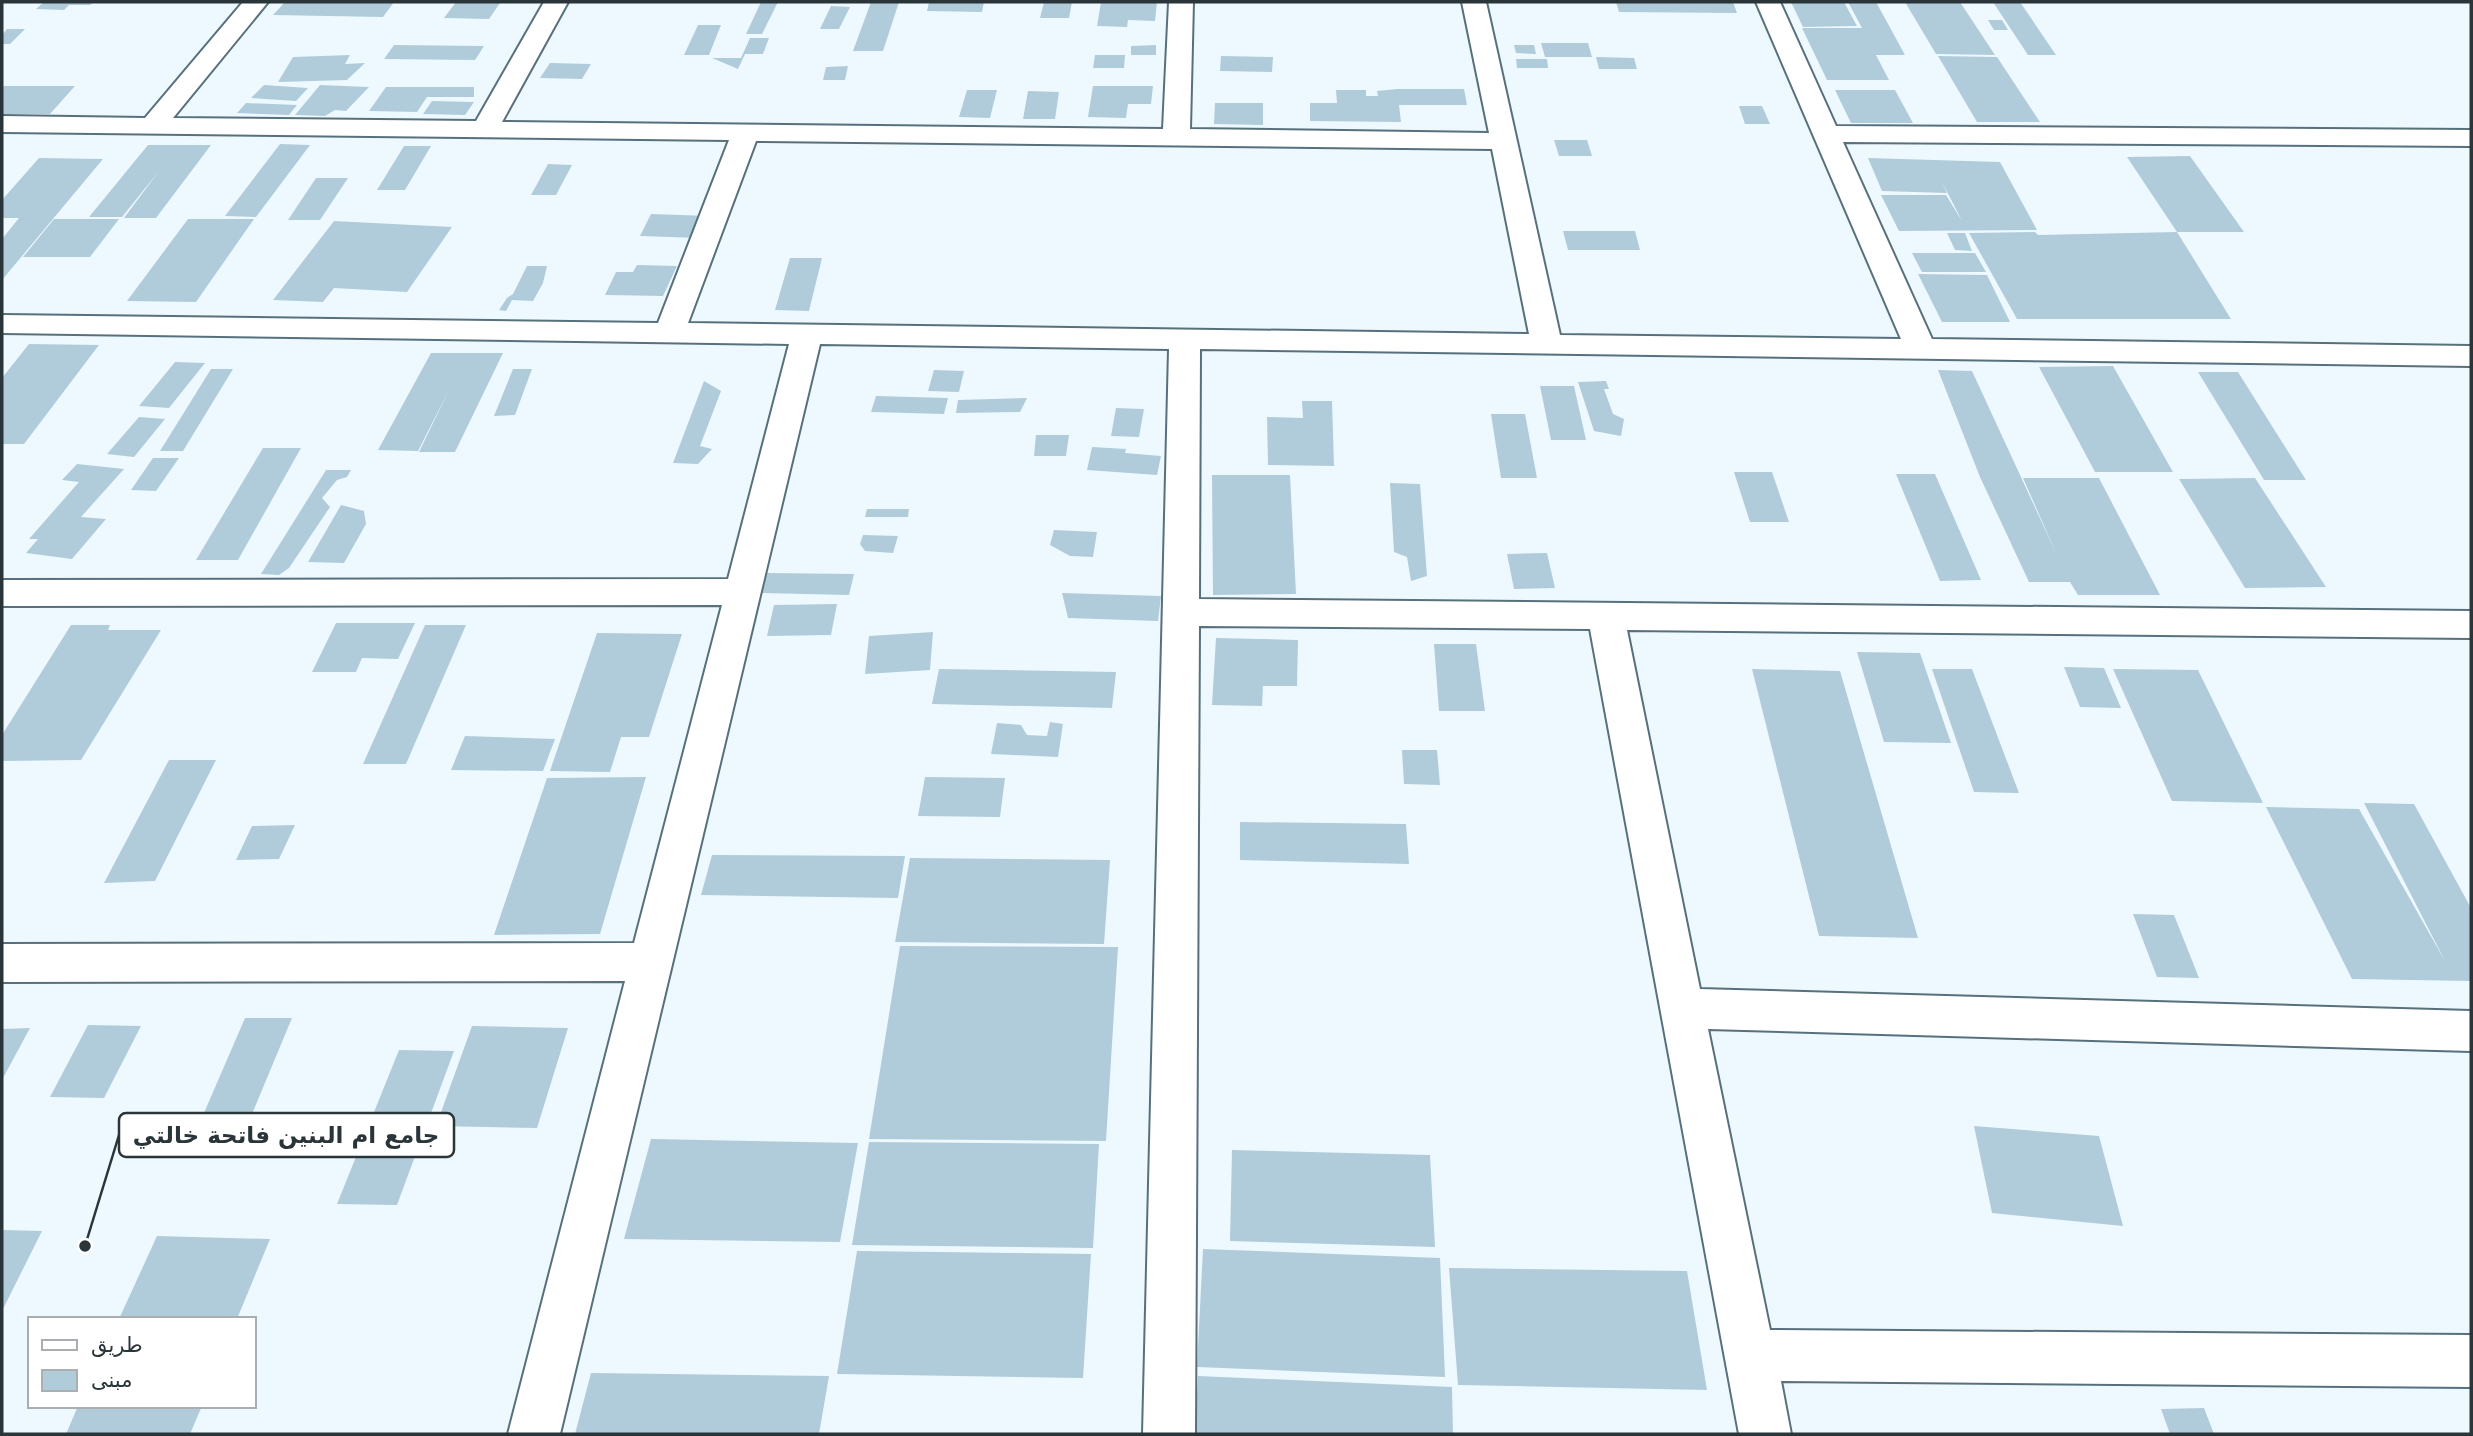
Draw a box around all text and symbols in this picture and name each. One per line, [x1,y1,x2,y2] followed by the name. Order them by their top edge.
[119,1113,454,1157] callout: جامع ام البنين فاتحة خالتي
[133,1122,439,1149] text: جامع ام البنين فاتحة خالتي
[28,1317,256,1408] legend
[91,1333,143,1357] text: طريق
[91,1368,132,1392] text: مبنى

